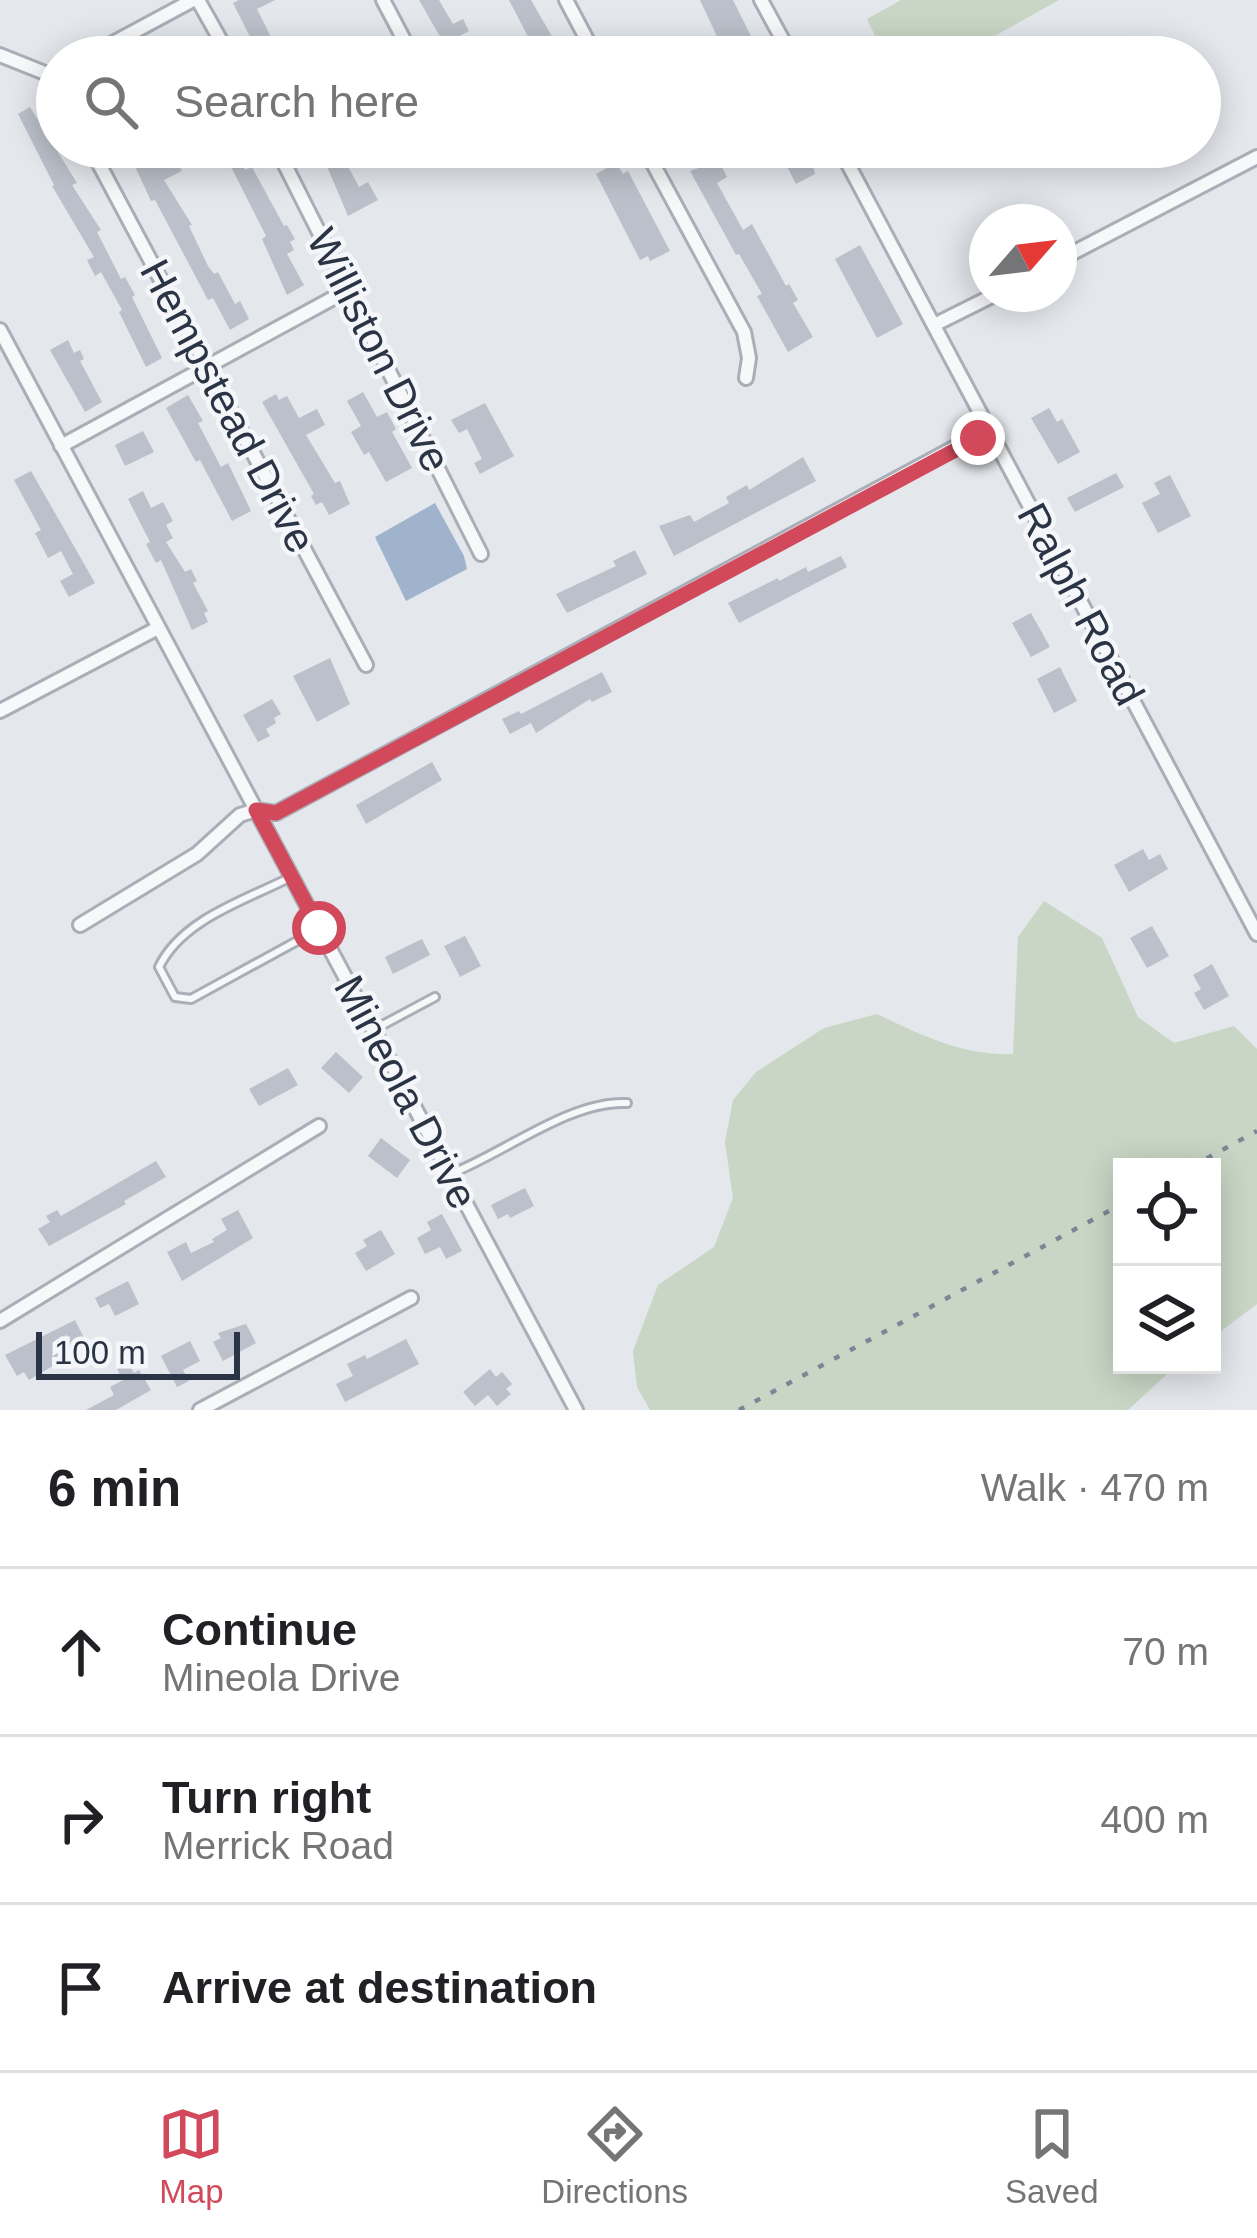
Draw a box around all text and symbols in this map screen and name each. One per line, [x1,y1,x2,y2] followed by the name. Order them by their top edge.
[36,36,1221,168] search box
[78,69,144,135] icon: search
[174,76,419,127] text: Search here
[969,204,1077,312] north arrow
[298,221,460,479] street label: Williston Drive
[131,252,325,560] street label: Hempstead Drive
[951,411,1005,465] route end
[1008,495,1154,713] street label: Ralph Road
[292,901,346,955] route start
[325,968,487,1216] street label: Mineola Drive
[1113,1158,1221,1374] map controls
[1113,1158,1221,1266] button: locate
[1113,1266,1221,1374] button: layers
[36,1326,240,1379] scale bar
[54,1334,146,1371] text: 100 m
[48,1460,181,1517] text: 6 min
[981,1466,1209,1509] text: Walk · 470 m
[162,1604,357,1655] text: Continue
[48,1619,114,1685] icon: ahead
[1122,1630,1209,1673] text: 70 m
[162,1656,400,1699] text: Mineola Drive
[162,1772,371,1823] text: Turn right
[48,1787,114,1853] icon: right
[1101,1798,1209,1841] text: 400 m
[162,1824,394,1867] text: Merrick Road
[48,1955,114,2021] icon: arrive
[162,1962,597,2013] text: Arrive at destination
[158,2101,224,2211] tab: Map
[541,2101,688,2211] tab: Directions
[1005,2101,1099,2211] tab: Saved

